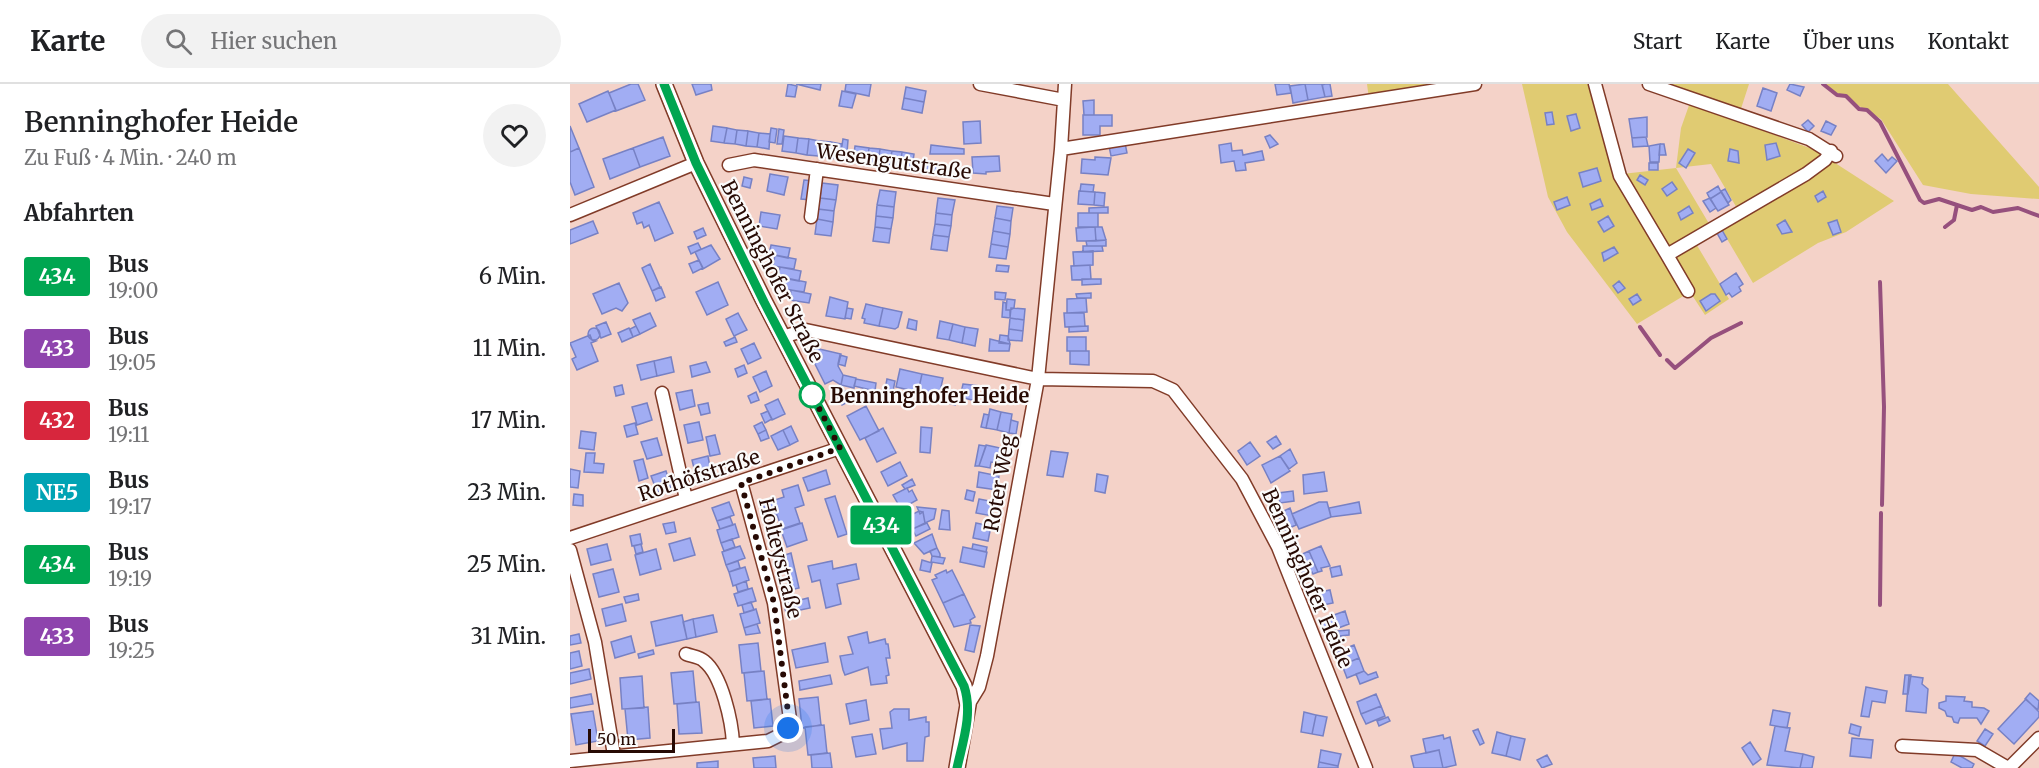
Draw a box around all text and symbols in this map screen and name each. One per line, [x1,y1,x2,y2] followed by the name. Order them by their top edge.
[141,14,561,68] search box
[30,23,105,59] text: Karte
[162,25,195,58] icon: search
[210,27,337,55] text: Hier suchen
[1633,28,1682,55] text: Start
[1715,28,1770,55] text: Karte
[1803,28,1894,55] text: Über uns
[1927,28,2009,55] text: Kontakt
[24,104,298,140] text: Benninghofer Heide
[483,104,546,167] button: heart
[814,138,973,184] street label: Wesengutstraße
[24,145,237,170] text: Zu Fuß · 4 Min. · 240 m
[716,176,830,366] street label: Benninghofer Straße
[24,199,134,227] text: Abfahrten
[108,250,149,278] text: Bus
[479,262,546,290] text: 6 Min.
[38,263,76,290] text: 434
[108,278,158,303] text: 19:00
[108,322,149,350] text: Bus
[473,334,546,362] text: 11 Min.
[39,335,75,362] text: 433
[108,350,157,375] text: 19:05
[799,382,825,408] marker: Benninghofer Heide
[830,383,1029,408] place label: Benninghofer Heide
[108,394,149,422] text: Bus
[471,406,546,434] text: 17 Min.
[39,407,75,434] text: 432
[108,422,149,447] text: 19:11
[978,432,1020,534] street label: Roter Weg
[635,444,763,506] street label: Rothöfstraße
[108,466,149,494] text: Bus
[467,478,546,506] text: 23 Min.
[36,479,78,506] text: NE5
[1257,484,1359,672] street label: Benninghofer Heide
[108,494,152,519] text: 19:17
[754,495,808,621] street label: Holteystraße
[846,506,916,544] line badge: 434
[862,512,900,539] text: 434
[108,538,149,566] text: Bus
[467,550,546,578] text: 25 Min.
[38,551,76,578] text: 434
[108,566,152,591] text: 19:19
[108,610,149,638] text: Bus
[470,622,546,650] text: 31 Min.
[39,623,75,650] text: 433
[108,638,155,663] text: 19:25
[773,713,803,743] your location
[588,726,675,754] scale bar
[597,729,636,749] text: 50 m

